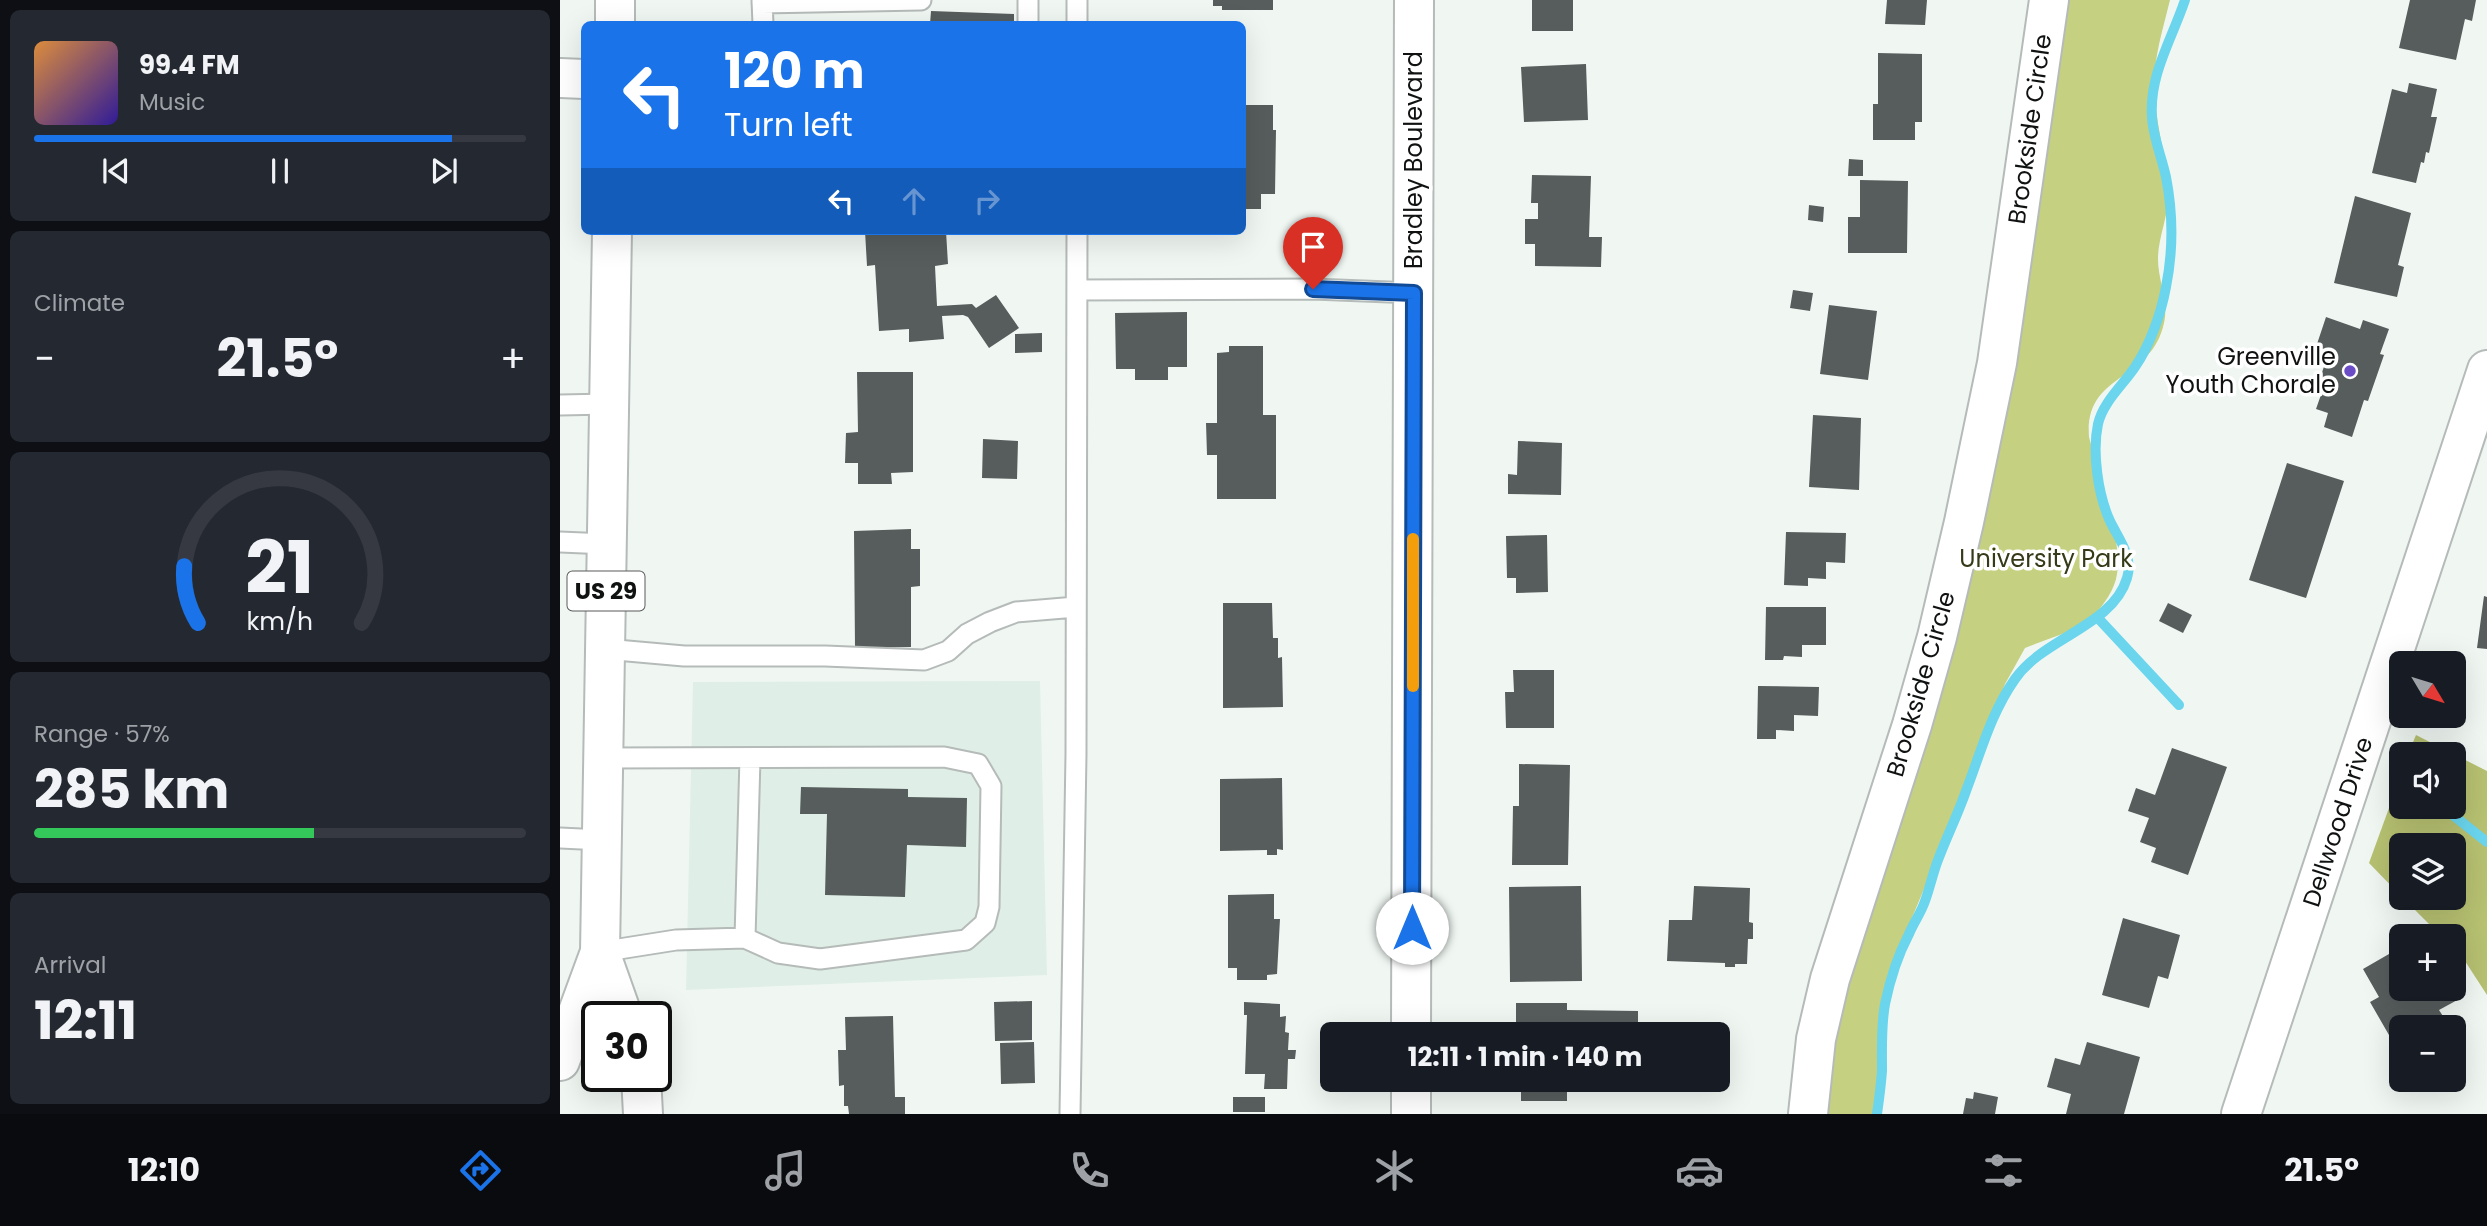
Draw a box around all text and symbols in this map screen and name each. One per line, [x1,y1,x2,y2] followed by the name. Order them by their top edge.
[2000,32,2059,226] street label: Brookside Circle
[724,37,865,105] text: 120 m
[139,47,240,83] text: 99.4 FM
[609,49,700,140] icon: left
[1397,51,1430,269] street label: Bradley Boulevard
[139,86,205,118] text: Music
[724,102,853,147] text: Turn left
[97,152,135,190] icon: previous
[261,152,299,190] icon: pause
[425,152,463,190] icon: next
[822,182,860,220] icon: left
[895,182,933,220] icon: ahead
[968,182,1006,220] icon: right
[1283,217,1343,289] pin
[1294,228,1332,266] icon: arrive
[34,287,125,319] text: Climate
[217,322,338,395] text: 21.5°
[34,332,55,385] text: −
[500,332,526,385] text: +
[2166,340,2336,401] place label: Greenville Youth Chorale
[2342,363,2358,379] marker: Greenville Youth Chorale
[246,517,314,618] text: 21
[1959,542,2133,575] park label: University Park
[567,572,644,610] road number: US 29
[1878,587,1963,780] street label: Brookside Circle
[247,604,313,639] text: km/h
[2389,651,2466,728] north arrow
[2389,651,2466,1092] map controls
[34,718,170,750] text: Range · 57%
[2295,733,2381,911] street label: Dellwood Drive
[2389,742,2466,819] button: sound
[34,753,229,826] text: 285 km
[2389,833,2466,910] button: layers
[1375,891,1449,965] position arrow
[2389,924,2466,1001] button: +
[34,949,106,981] text: Arrival
[34,984,137,1057] text: 12:11
[581,1001,672,1092] speed limit sign: 30
[2389,1015,2466,1092] button: −
[1408,1039,1642,1075] text: 12:11 · 1 min · 140 m
[456,1146,505,1195] icon: directions
[761,1146,810,1195] icon: music
[1065,1146,1114,1195] icon: phone
[1370,1146,1419,1195] icon: climate
[1675,1146,1724,1195] icon: car
[1979,1146,2028,1195] icon: filters
[128,1147,200,1192] text: 12:10
[2284,1147,2359,1192] text: 21.5°

